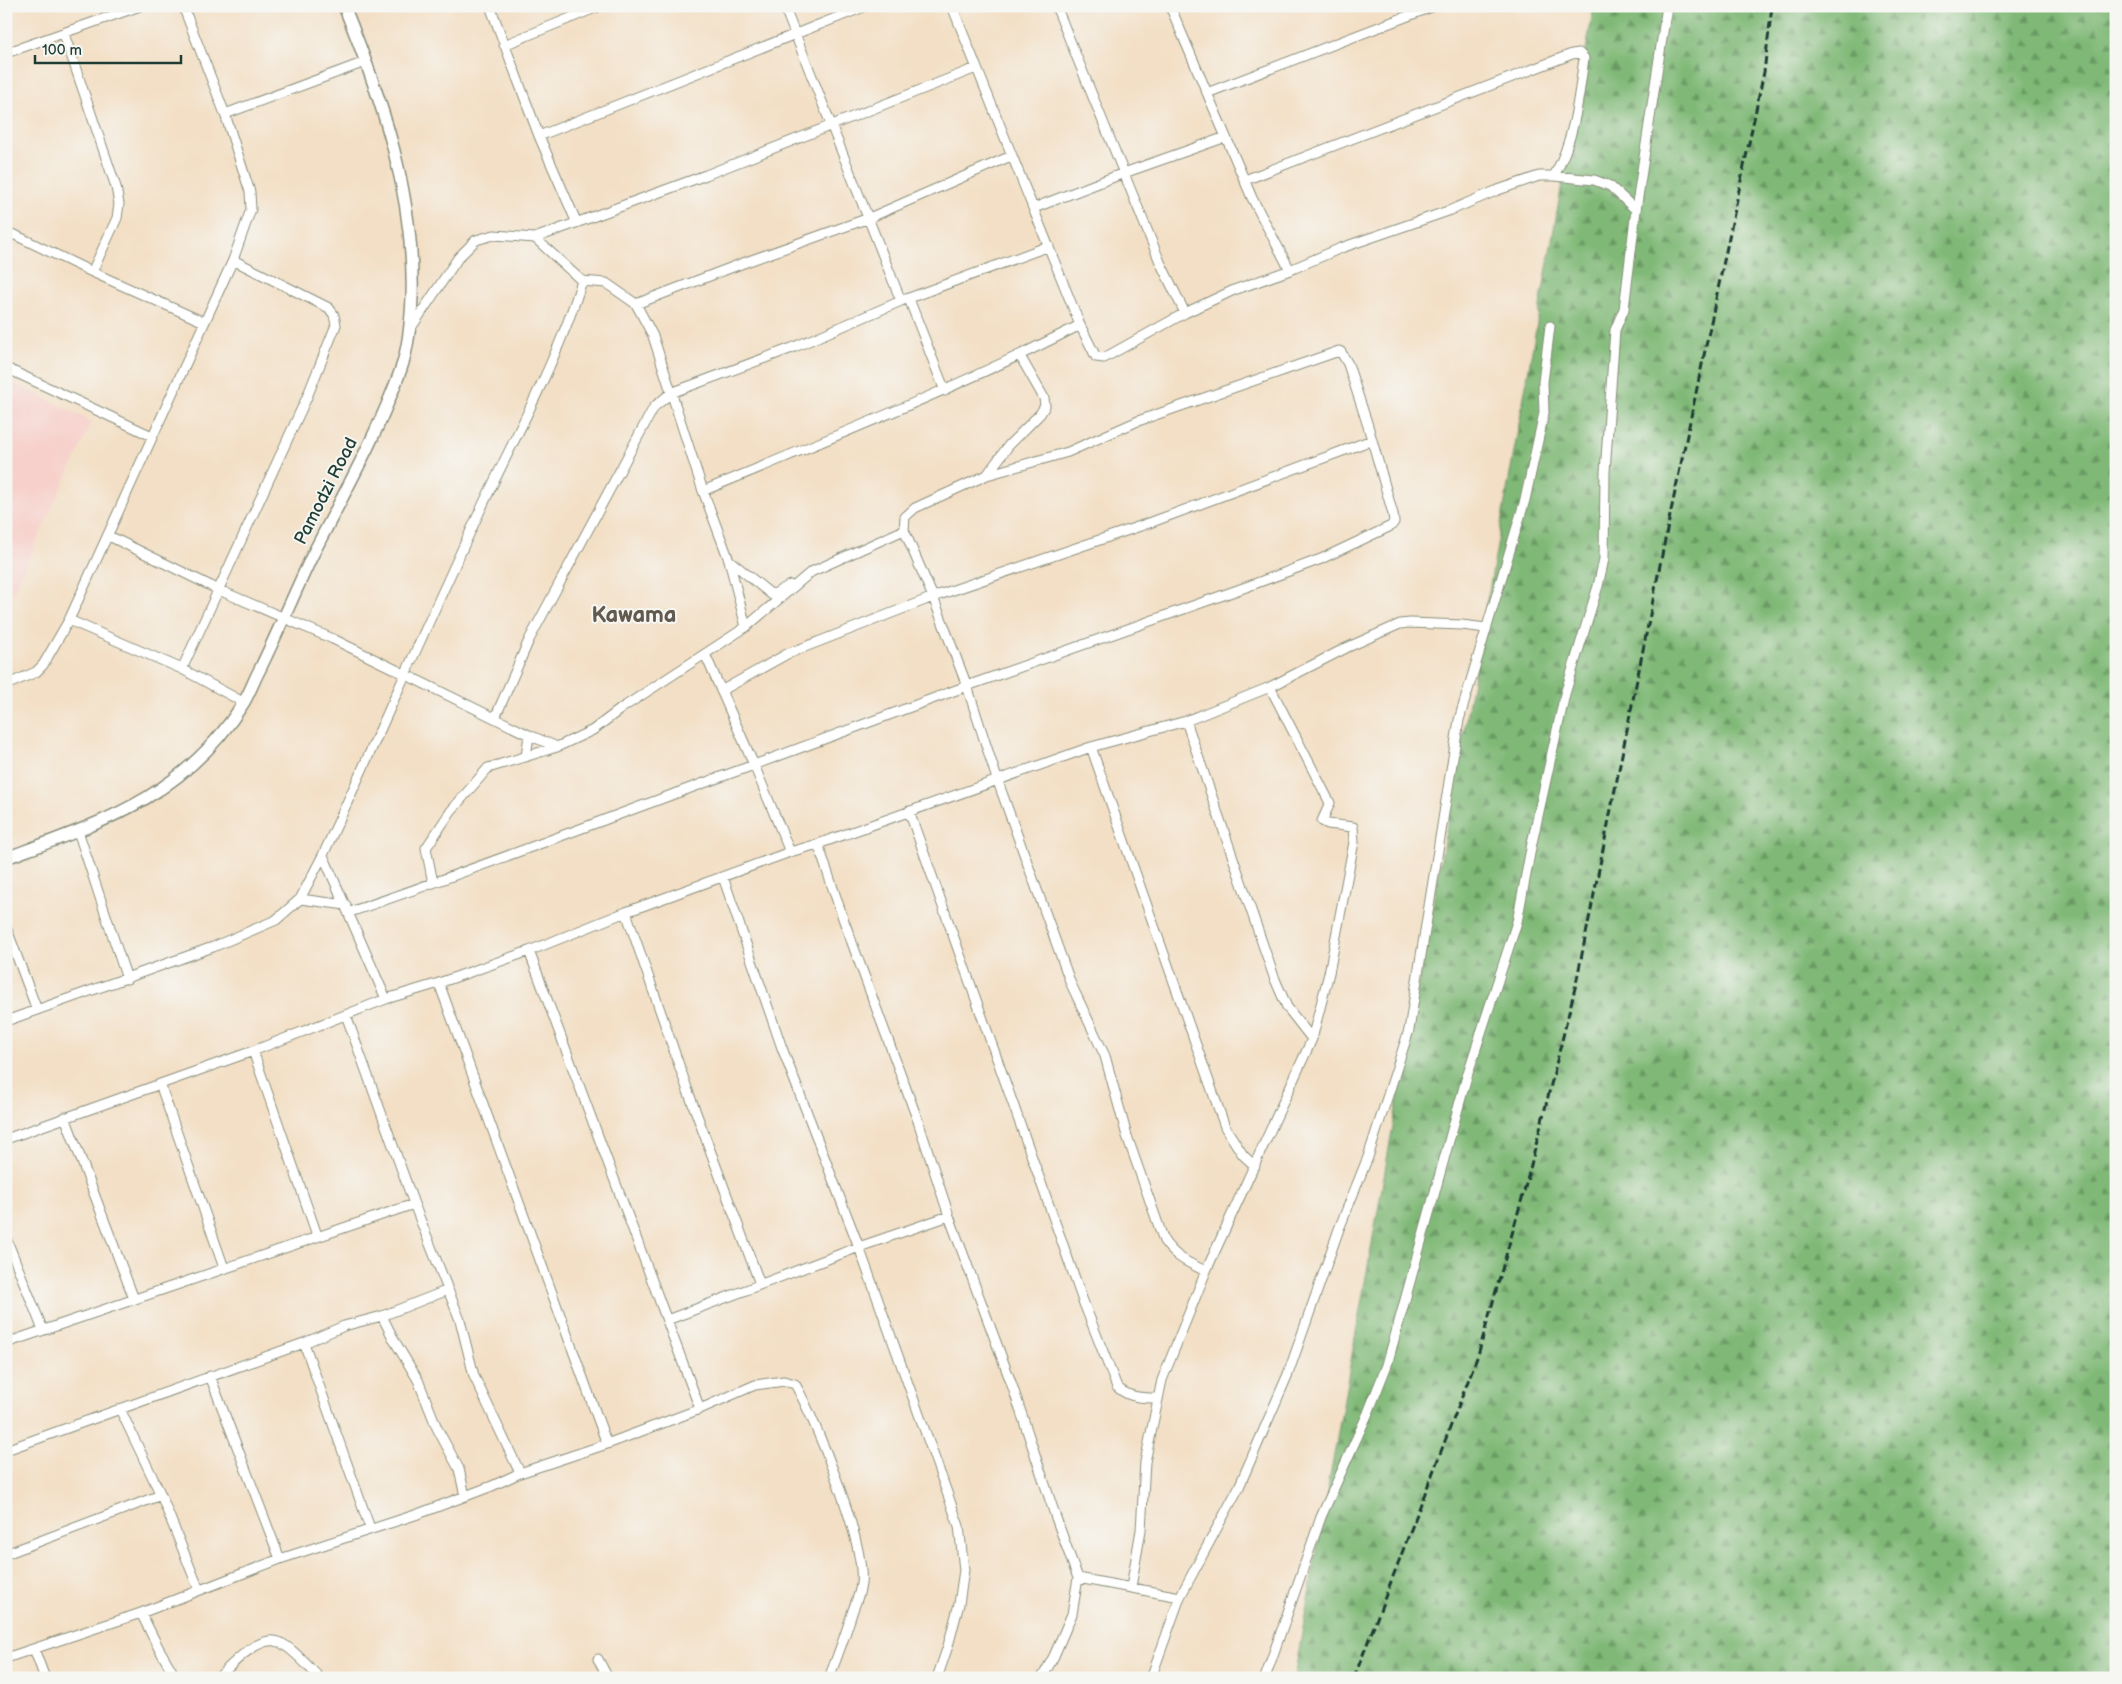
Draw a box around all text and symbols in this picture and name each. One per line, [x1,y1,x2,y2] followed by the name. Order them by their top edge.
[35,32,181,64] scale bar
[42,41,82,60] text: 100 m
[290,434,362,548] street label: Pamodzi Road
[592,602,676,629] district label: Kawama

